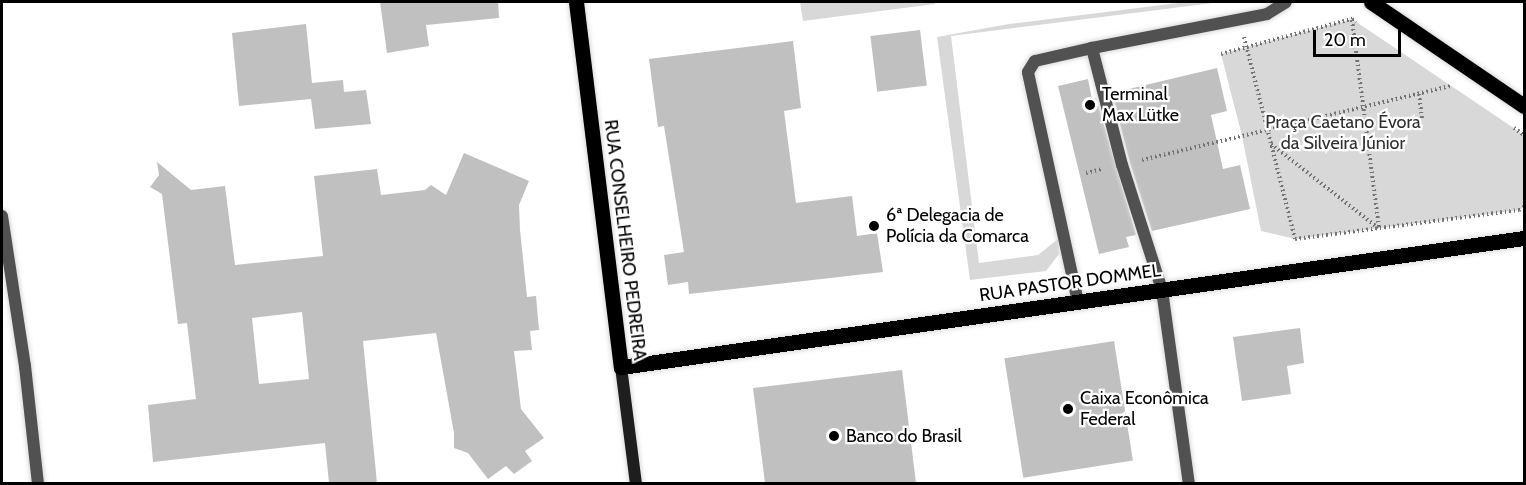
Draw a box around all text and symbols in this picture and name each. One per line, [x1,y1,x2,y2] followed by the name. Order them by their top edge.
[1316,18,1404,56] scale bar
[1324,29,1366,51] text: 20 m
[1102,84,1179,127] place label: Terminal Max Lütke
[1083,98,1097,112] marker: Terminal Max Lütke
[1265,112,1421,154] park label: Praça Caetano Évora da Silveira Júnior
[600,118,650,362] street label: RUA CONSELHEIRO PEDREIRA
[886,205,1029,248] place label: 6ª Delegacia de Polícia da Comarca
[867,219,881,233] marker: 6ª Delegacia de Polícia da Comarca
[978,260,1162,306] street label: RUA PASTOR DOMMEL
[1080,388,1209,430] place label: Caixa Econômica Federal
[1061,402,1075,416] marker: Caixa Econômica Federal
[846,425,962,447] place label: Banco do Brasil
[827,429,841,443] marker: Banco do Brasil

